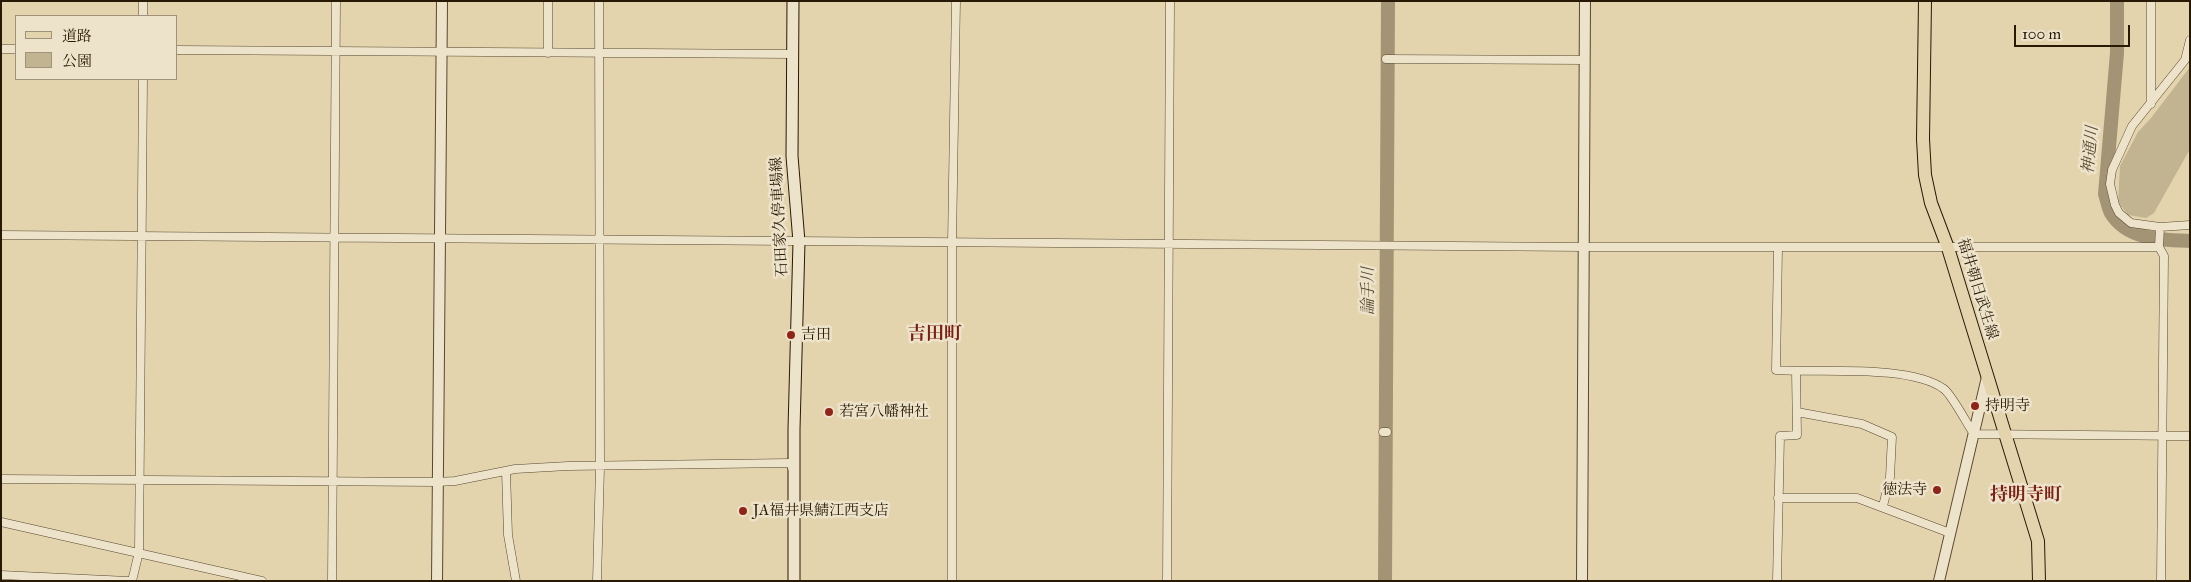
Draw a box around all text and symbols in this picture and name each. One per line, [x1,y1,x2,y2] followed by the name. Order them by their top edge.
[15,15,178,80] legend
[2016,15,2132,47] scale bar
[2022,25,2061,43] text: 100 m
[62,27,92,45] text: 道路
[62,52,92,70] text: 公園
[2079,125,2103,175] water label: 神通川
[768,157,792,277] street label: 石田家久停車場線
[1953,236,2001,342] street label: 福井朝日武生線
[1359,267,1379,315] water label: 論手川
[908,324,962,346] district label: 吉田町
[801,326,831,344] place label: 吉田
[785,329,797,341] marker: 吉田
[1985,397,2030,415] place label: 持明寺
[1969,400,1981,412] marker: 持明寺
[839,403,929,421] place label: 若宮八幡神社
[823,406,835,418] marker: 若宮八幡神社
[1882,481,1927,499] place label: 徳法寺
[1931,484,1943,496] marker: 徳法寺
[1990,485,2062,507] district label: 持明寺町
[753,502,889,520] place label: JA福井県鯖江西支店
[737,505,749,517] marker: JA福井県鯖江西支店

